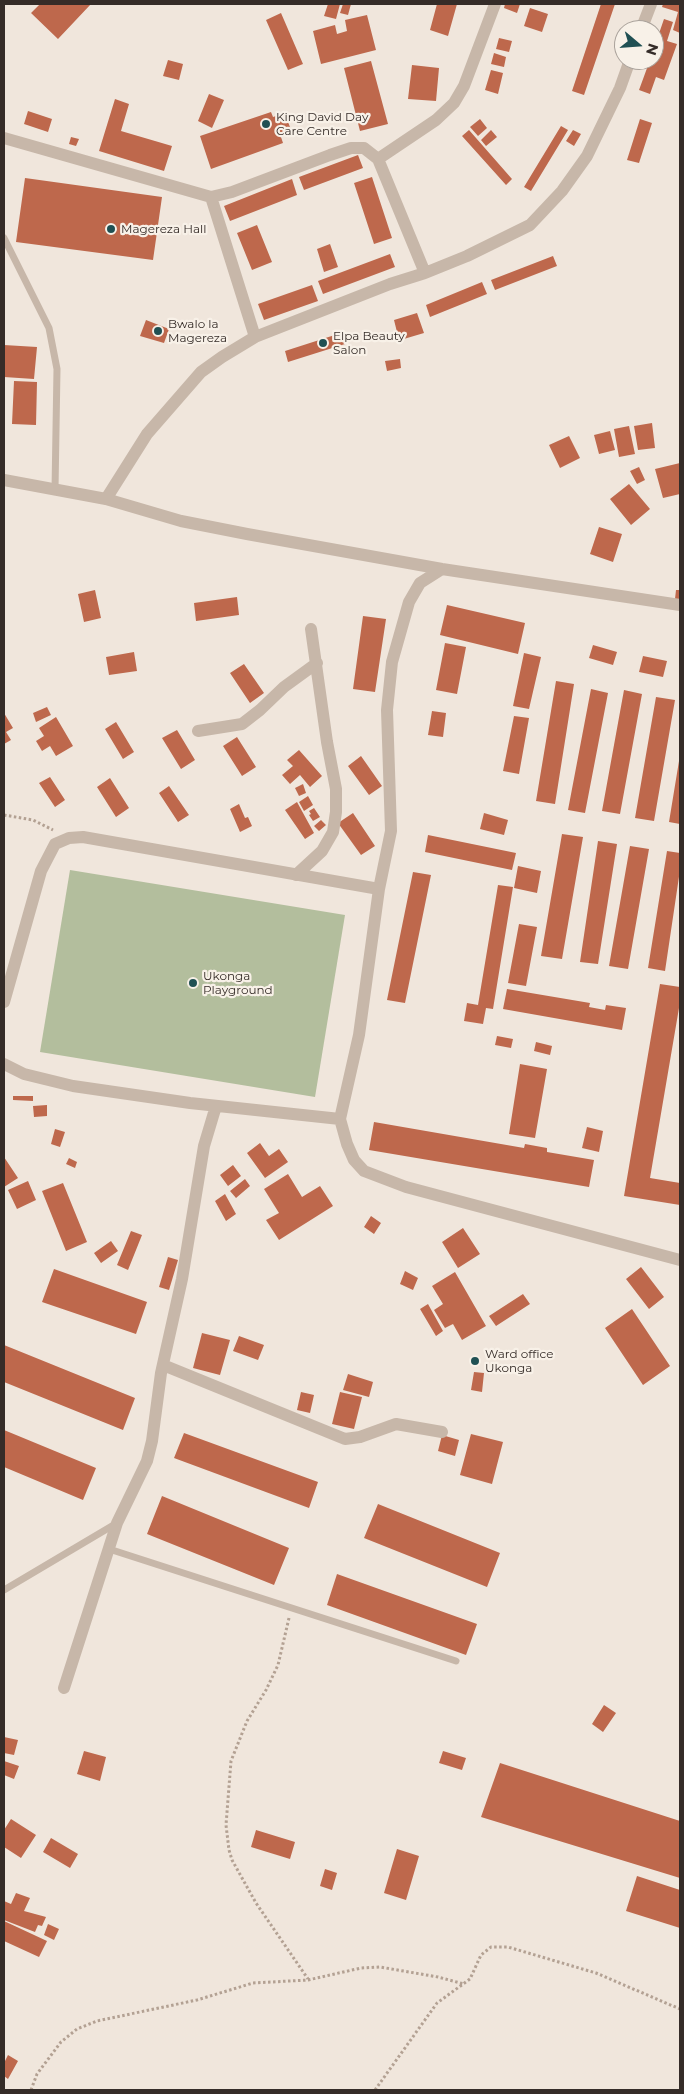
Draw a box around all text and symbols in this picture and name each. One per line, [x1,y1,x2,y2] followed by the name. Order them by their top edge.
[614,20,664,70] north arrow
[642,41,663,57] text: N
[276,110,368,138] place label: King David Day Care Centre
[260,118,272,130] marker: King David Day Care Centre
[121,222,207,236] place label: Magereza Hall
[105,223,117,235] marker: Magereza Hall
[168,317,227,345] place label: Bwalo la Magereza
[152,325,164,337] marker: Bwalo la Magereza
[333,329,405,357] place label: Elpa Beauty Salon
[317,337,329,349] marker: Elpa Beauty Salon
[203,969,273,997] place label: Ukonga Playground
[187,977,199,989] marker: Ukonga Playground
[485,1347,553,1375] place label: Ward office Ukonga
[469,1355,481,1367] marker: Ward office Ukonga

